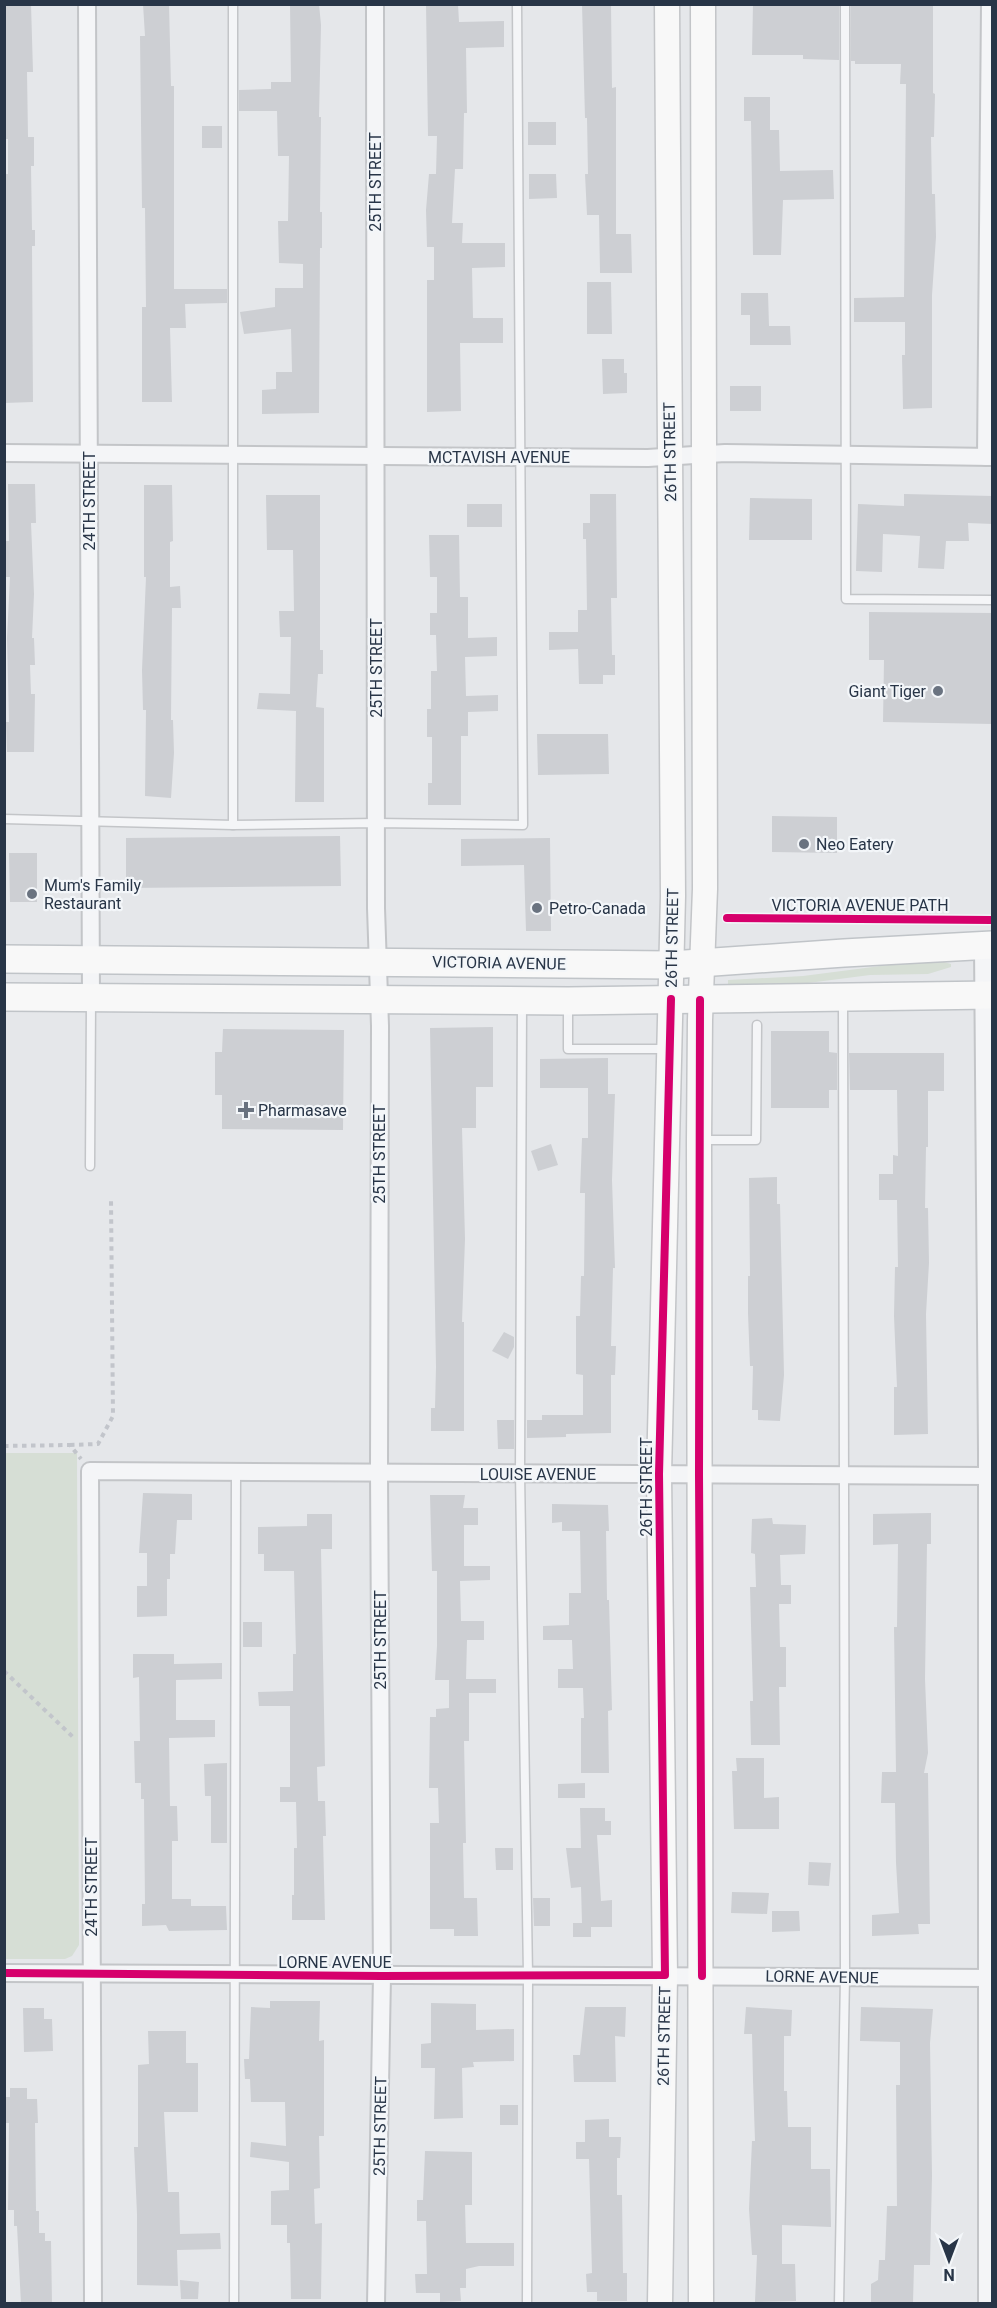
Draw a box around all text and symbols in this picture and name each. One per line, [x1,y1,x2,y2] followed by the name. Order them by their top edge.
[366,132,385,232] street label: 25TH STREET
[660,402,680,502] street label: 26TH STREET
[428,448,570,467] street label: MCTAVISH AVENUE
[80,451,99,551] street label: 24TH STREET
[367,618,386,718] street label: 25TH STREET
[848,682,927,701] place label: Giant Tiger
[931,684,945,698] marker: Giant Tiger
[816,835,894,854] place label: Neo Eatery
[797,837,811,851] marker: Neo Eatery
[44,876,142,913] place label: Mum's Family Restaurant
[25,887,39,901] marker: Mum's Family Restaurant
[662,888,682,988] street label: 26TH STREET
[771,896,949,915] street label: VICTORIA AVENUE PATH
[549,899,646,918] place label: Petro-Canada
[530,901,544,915] marker: Petro-Canada
[432,952,566,974] street label: VICTORIA AVENUE
[258,1101,347,1120] place label: Pharmasave
[239,1103,253,1117] marker: Pharmasave
[370,1104,389,1204] street label: 25TH STREET
[637,1437,656,1537] street label: 26TH STREET
[480,1465,596,1484] street label: LOUISE AVENUE
[371,1590,390,1690] street label: 25TH STREET
[82,1837,101,1937] street label: 24TH STREET
[278,1953,392,1972] street label: LORNE AVENUE
[765,1967,879,1987] street label: LORNE AVENUE
[654,1986,674,2086] street label: 26TH STREET
[370,2076,390,2176] street label: 25TH STREET
[919,2230,979,2290] north arrow
[943,2265,955,2284] text: N

